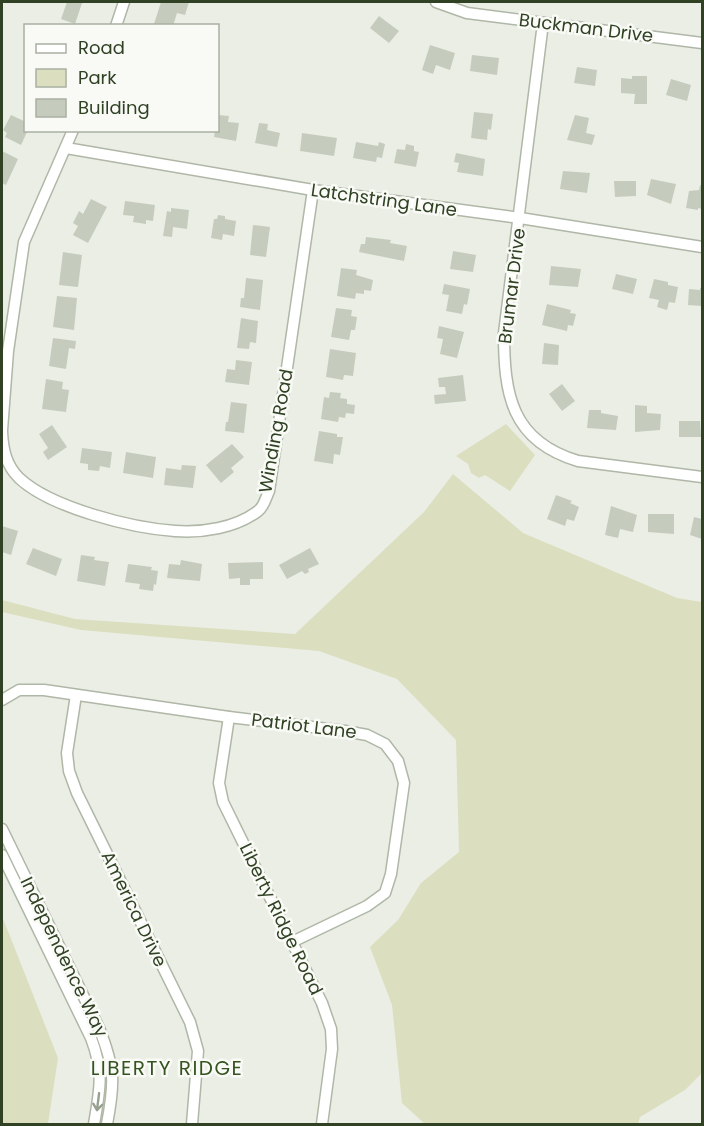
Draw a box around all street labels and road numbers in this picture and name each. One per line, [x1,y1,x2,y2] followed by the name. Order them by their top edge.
[518,7,655,48] street label: Buckman Drive
[309,177,459,222] street label: Latchstring Lane
[492,227,531,345] street label: Brumar Drive
[252,367,299,495] street label: Winding Road
[250,707,358,744] street label: Patriot Lane
[234,839,329,999] street label: Liberty Ridge Road
[96,847,173,971] street label: America Drive
[15,872,114,1041] street label: Independence Way

